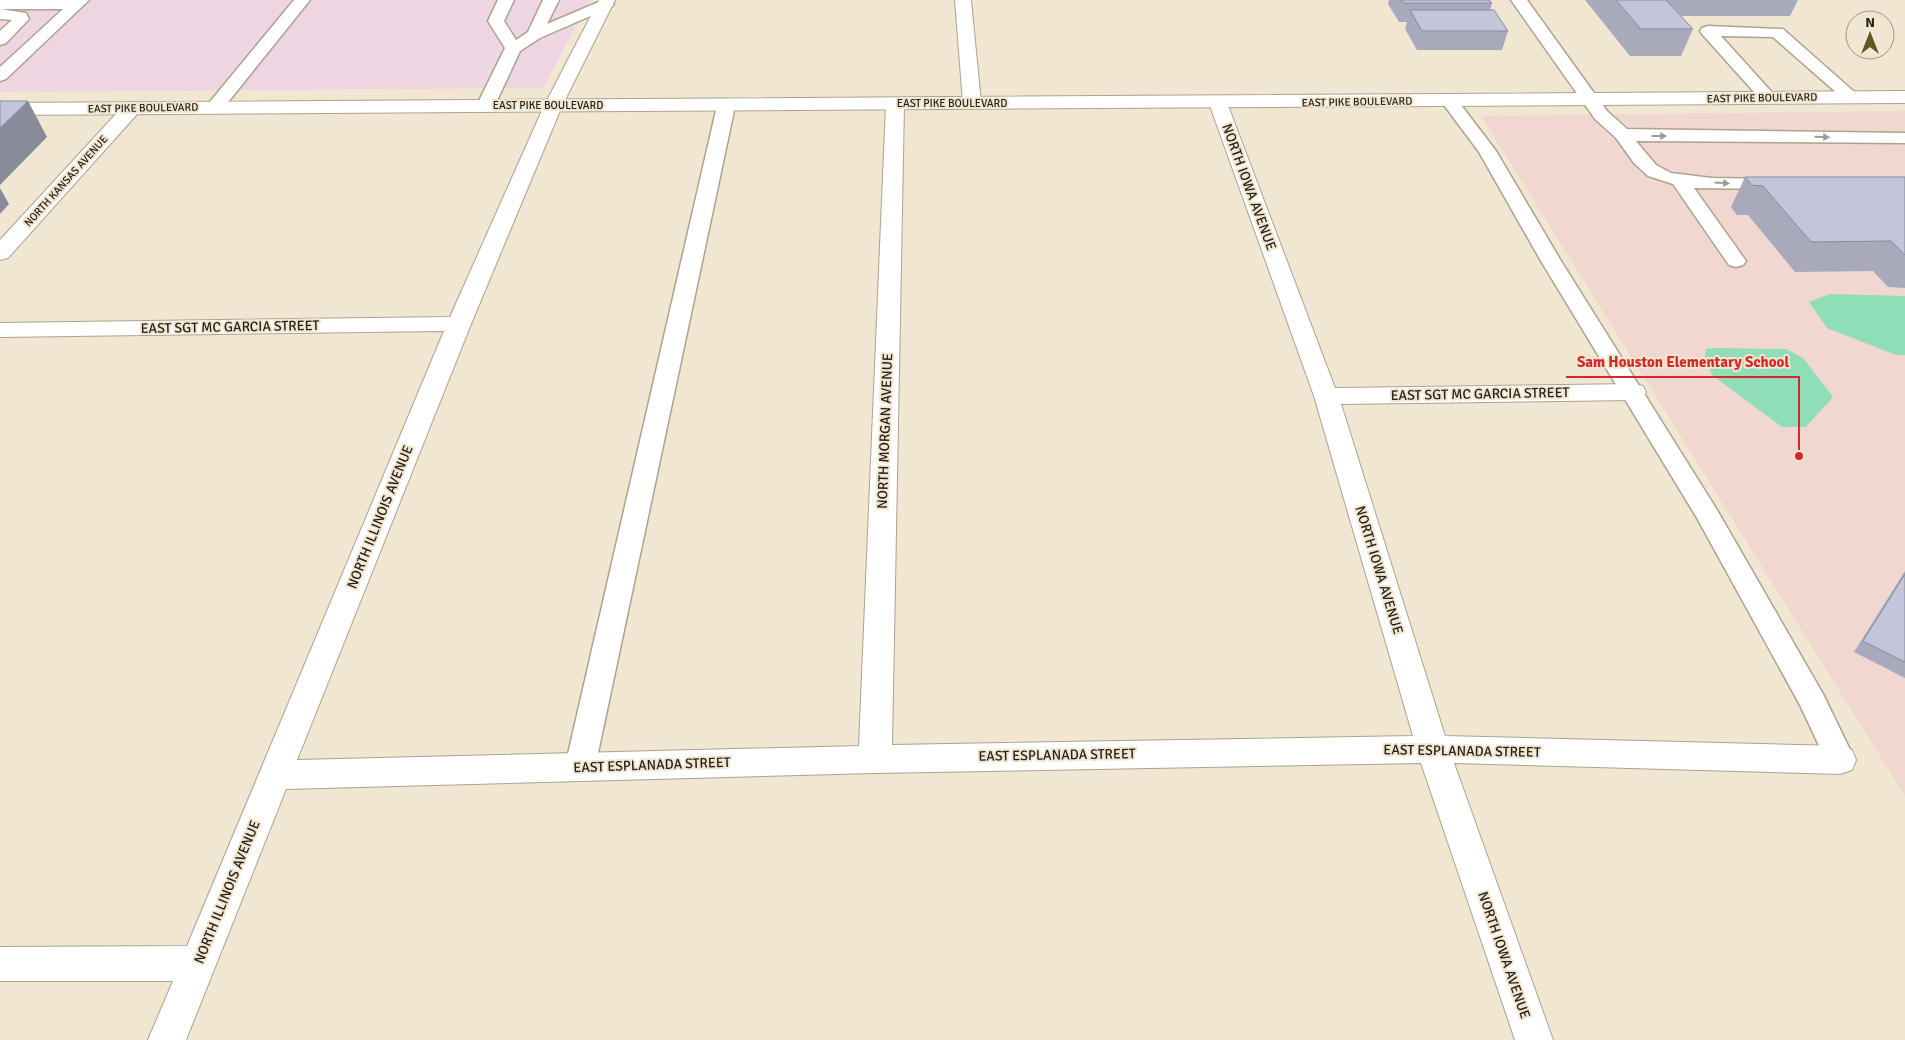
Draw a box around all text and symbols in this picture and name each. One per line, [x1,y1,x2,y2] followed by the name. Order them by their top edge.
[1845,10,1895,60] north arrow
[1865,14,1875,31] text: N
[1707,91,1817,105] street label: EAST PIKE BOULEVARD
[1302,95,1412,109] street label: EAST PIKE BOULEVARD
[897,97,1007,110] street label: EAST PIKE BOULEVARD
[493,99,603,112] street label: EAST PIKE BOULEVARD
[88,101,198,115] street label: EAST PIKE BOULEVARD
[1218,121,1280,253] street label: NORTH IOWA AVENUE
[1651,132,1667,140] one-way arrow
[22,133,110,229] street label: NORTH KANSAS AVENUE
[1814,133,1830,141] one-way arrow
[1714,179,1730,187] one-way arrow
[140,317,320,337] street label: EAST SGT MC GARCIA STREET
[1566,347,1799,377] callout: Sam Houston Elementary School
[874,353,896,509] street label: NORTH MORGAN AVENUE
[1577,353,1789,371] text: Sam Houston Elementary School
[1390,384,1570,404] street label: EAST SGT MC GARCIA STREET
[343,443,417,591] street label: NORTH ILLINOIS AVENUE
[1351,504,1407,636] street label: NORTH IOWA AVENUE
[1383,741,1541,761] street label: EAST ESPLANADA STREET
[978,745,1136,765] street label: EAST ESPLANADA STREET
[573,754,731,776] street label: EAST ESPLANADA STREET
[190,818,264,966] street label: NORTH ILLINOIS AVENUE
[1474,889,1534,1021] street label: NORTH IOWA AVENUE

